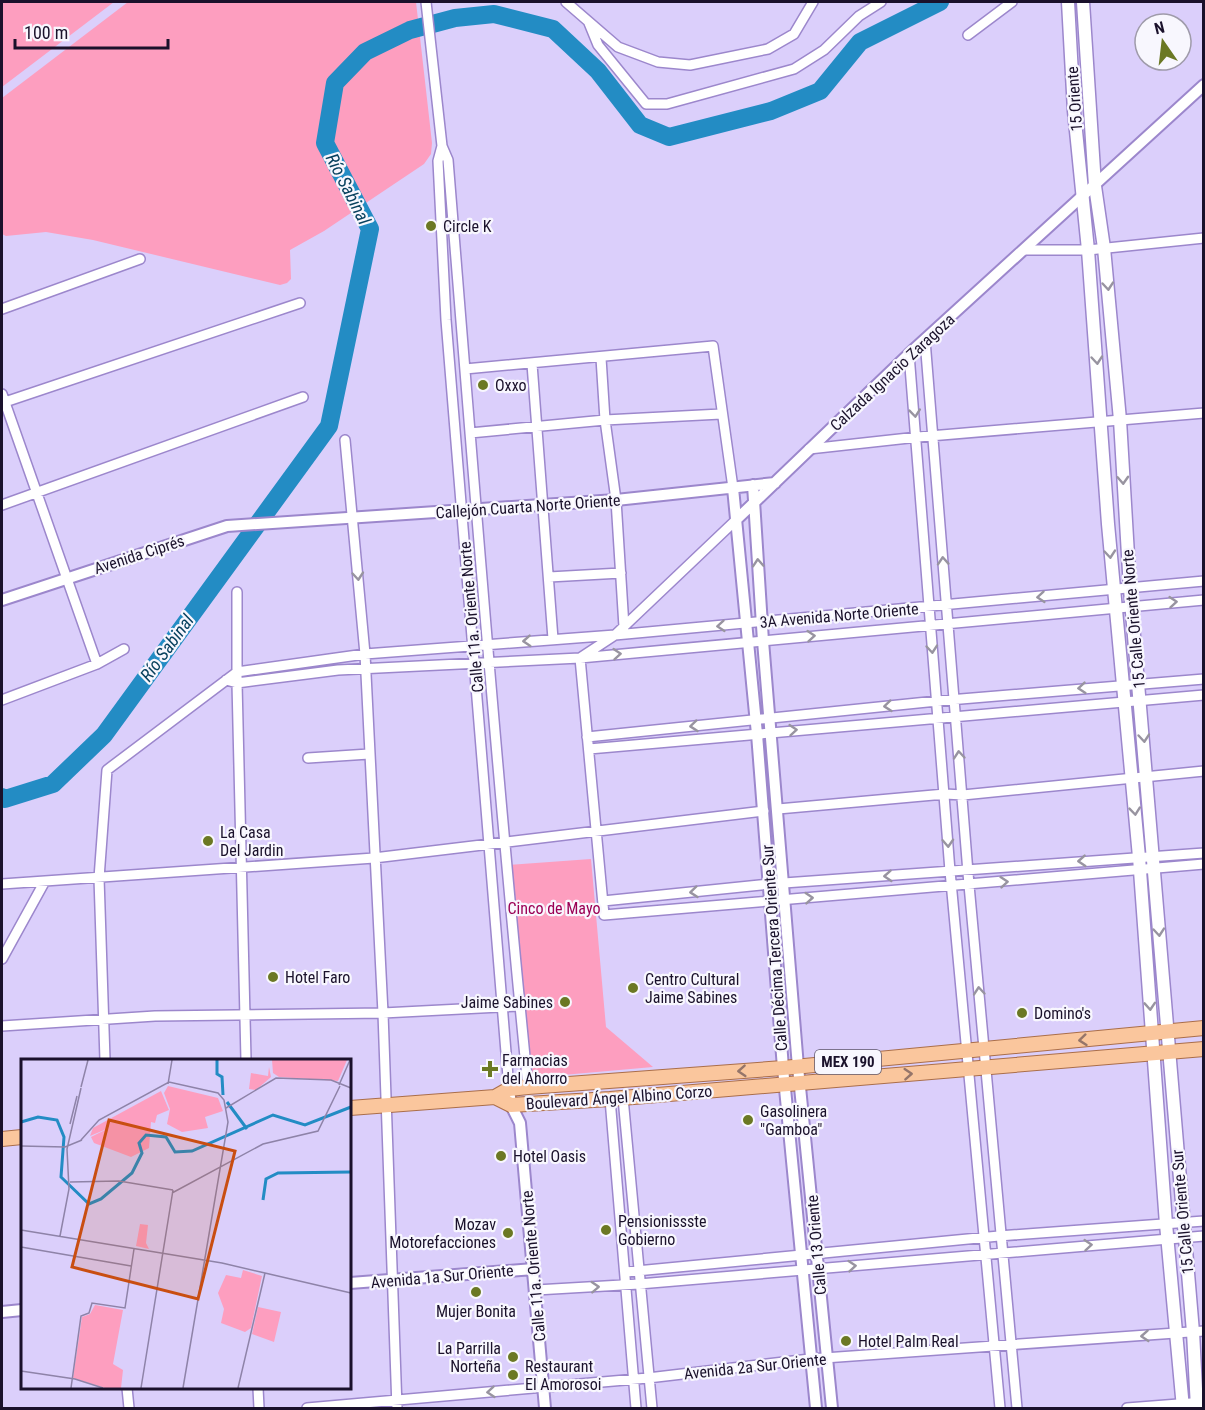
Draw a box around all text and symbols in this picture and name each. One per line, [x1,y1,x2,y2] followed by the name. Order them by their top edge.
[15,12,168,50] scale bar
[1133,12,1193,72] north arrow
[1152,18,1167,38] text: N
[24,22,68,43] text: 100 m
[1063,66,1086,132] street label: 15 Oriente
[322,150,376,229] water label: Río Sabinal
[443,217,492,236] place label: Circle K
[424,219,438,233] marker: Circle K
[1101,282,1114,291] one-way arrow
[826,310,958,435] street label: Calzada Ignacio Zaragoza
[1090,355,1103,364] one-way arrow
[495,376,527,395] place label: Oxxo
[476,378,490,392] marker: Oxxo
[908,408,921,417] one-way arrow
[1117,476,1130,485] one-way arrow
[435,491,621,522] street label: Callejón Cuarta Norte Oriente
[92,531,187,578] street label: Avenida Ciprés
[455,541,488,693] street label: Calle 11a. Oriente Norte
[1118,549,1149,689] street label: 15 Calle Oriente Norte
[1103,550,1116,559] one-way arrow
[937,556,950,565] one-way arrow
[752,558,765,567] one-way arrow
[351,571,364,580] one-way arrow
[1036,590,1045,603] one-way arrow
[1168,596,1177,609] one-way arrow
[759,599,919,632] street label: 3A Avenida Norte Oriente
[135,610,198,685] water label: Río Sabinal
[716,619,725,632] one-way arrow
[807,630,816,643] one-way arrow
[522,634,531,647] one-way arrow
[925,645,938,654] one-way arrow
[612,648,622,661] one-way arrow
[1078,681,1087,694] one-way arrow
[884,699,893,712] one-way arrow
[690,719,699,732] one-way arrow
[789,724,798,737] one-way arrow
[1137,733,1150,742] one-way arrow
[953,750,966,759] one-way arrow
[1128,807,1141,816] one-way arrow
[220,823,283,860] place label: La Casa Del Jardin
[201,834,215,848] marker: La Casa Del Jardin
[942,839,955,848] one-way arrow
[758,844,791,1052] street label: Calle Décima Tercera Oriente Sur
[1078,854,1087,867] one-way arrow
[883,869,892,882] one-way arrow
[999,876,1008,889] one-way arrow
[689,885,698,898] one-way arrow
[805,892,814,905] one-way arrow
[508,899,600,918] park label: Cinco de Mayo
[1152,927,1165,937] one-way arrow
[285,968,350,987] place label: Hotel Faro
[266,970,280,984] marker: Hotel Faro
[645,970,739,1007] place label: Centro Cultural Jaime Sabines
[626,981,640,995] marker: Centro Cultural Jaime Sabines
[973,986,986,996] one-way arrow
[461,993,553,1012] place label: Jaime Sabines
[558,995,572,1009] marker: Jaime Sabines
[1143,1001,1156,1010] one-way arrow
[1034,1004,1091,1023] place label: Domino's
[1015,1006,1029,1020] marker: Domino's
[1078,1033,1087,1046] one-way arrow
[815,1050,881,1074] road number: MEX 190
[502,1051,568,1088] place label: Farmacias del Ahorro
[21,1059,351,1389] inset map
[483,1062,497,1076] marker: Farmacias del Ahorro
[737,1064,747,1077] one-way arrow
[903,1067,912,1080] one-way arrow
[525,1082,713,1113] street label: Boulevard Ángel Albino Corzo
[760,1102,827,1139] place label: Gasolinera "Gamboa"
[741,1113,755,1127] marker: Gasolinera "Gamboa"
[513,1147,586,1166] place label: Hotel Oasis
[494,1149,508,1163] marker: Hotel Oasis
[1168,1149,1197,1275] street label: 15 Calle Oriente Sur
[517,1190,550,1342] street label: Calle 11a. Oriente Norte
[803,1194,830,1296] street label: Calle 13 Oriente
[618,1212,707,1249] place label: Pensionissste Gobierno
[389,1215,496,1252] place label: Mozav Motorefacciones
[599,1223,613,1237] marker: Pensionissste Gobierno
[501,1226,515,1240] marker: Mozav Motorefacciones
[1083,1239,1092,1252] one-way arrow
[847,1260,856,1273] one-way arrow
[370,1261,514,1292] street label: Avenida 1a Sur Oriente
[590,1280,599,1293] one-way arrow
[469,1285,483,1299] marker: Mujer Bonita
[436,1302,516,1321] place label: Mujer Bonita
[1141,1329,1150,1342] one-way arrow
[858,1332,959,1351] place label: Hotel Palm Real
[839,1334,853,1348] marker: Hotel Palm Real
[437,1339,501,1376] place label: La Parrilla Norteña
[506,1350,520,1364] marker: La Parrilla Norteña
[683,1350,827,1383] street label: Avenida 2a Sur Oriente
[525,1357,601,1394] place label: Restaurant El Amorosoi
[506,1368,520,1382] marker: Restaurant El Amorosoi
[486,1385,495,1398] one-way arrow

